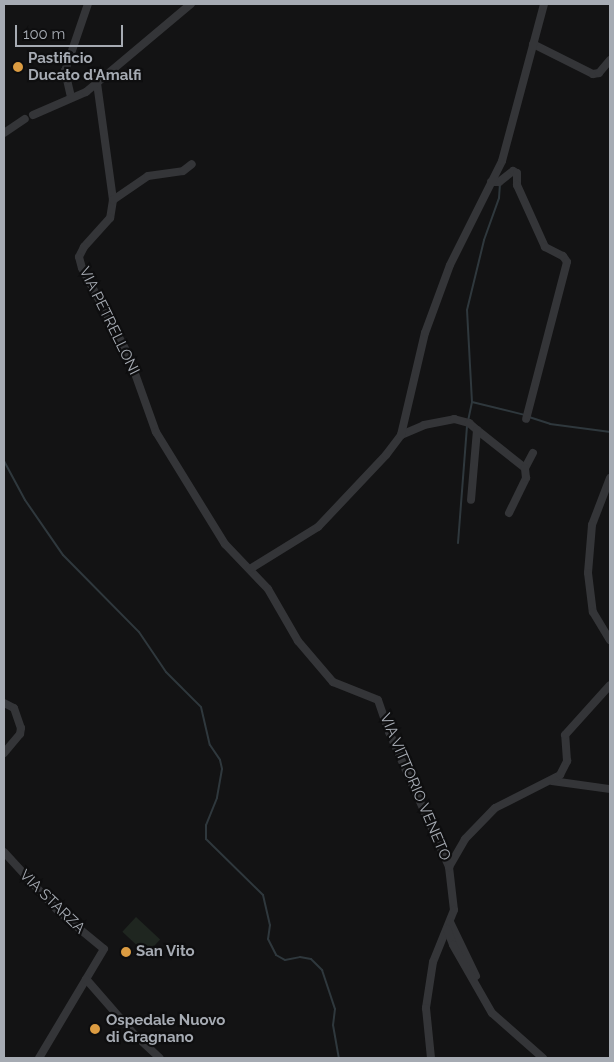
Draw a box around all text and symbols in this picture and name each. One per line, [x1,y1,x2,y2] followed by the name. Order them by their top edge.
[18,15,125,47] scale bar
[23,25,65,43] text: 100 m
[28,49,141,84] place label: Pastificio Ducato d'Amalfi
[12,61,24,73] marker: Pastificio Ducato d'Amalfi
[75,264,143,378] street label: VIA PETRELLONI
[376,710,454,864] street label: VIA VITTORIO VENETO
[15,866,89,938] street label: VIA STARZA
[136,943,195,961] place label: San Vito
[120,946,132,958] marker: San Vito
[106,1011,225,1046] place label: Ospedale Nuovo di Gragnano
[88,1022,102,1036] marker: Ospedale Nuovo di Gragnano

